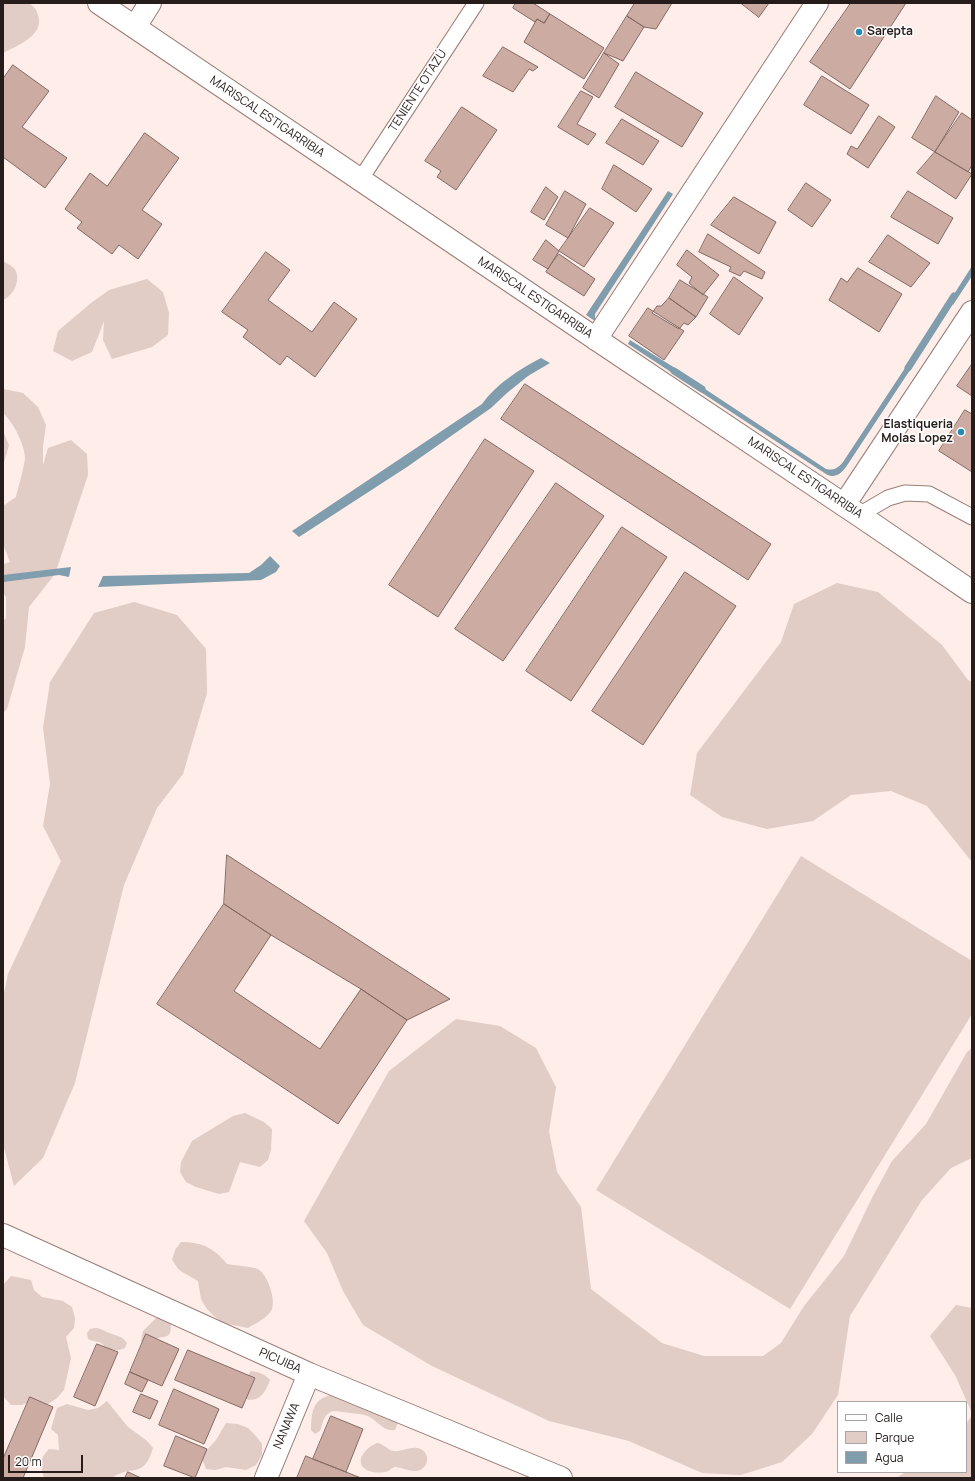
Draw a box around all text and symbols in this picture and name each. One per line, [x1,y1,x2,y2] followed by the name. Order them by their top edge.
[867,25,913,39] place label: Sarepta
[854,27,864,37] marker: Sarepta
[386,47,450,135] street label: TENIENTE OTAZÚ
[207,73,327,161] street label: MARISCAL ESTIGARRIBIA
[475,254,595,342] street label: MARISCAL ESTIGARRIBIA
[881,418,953,446] place label: Elastiqueria Molas Lopez
[956,427,966,437] marker: Elastiqueria Molas Lopez
[745,434,865,522] street label: MARISCAL ESTIGARRIBIA
[257,1345,303,1377] street label: PICUIBA
[271,1401,303,1451] street label: NANAWA
[837,1401,967,1473] legend
[875,1409,903,1426] text: Calle
[875,1429,914,1446] text: Parque
[10,1447,85,1473] scale bar
[875,1449,904,1466] text: Agua
[15,1453,42,1470] text: 20 m

